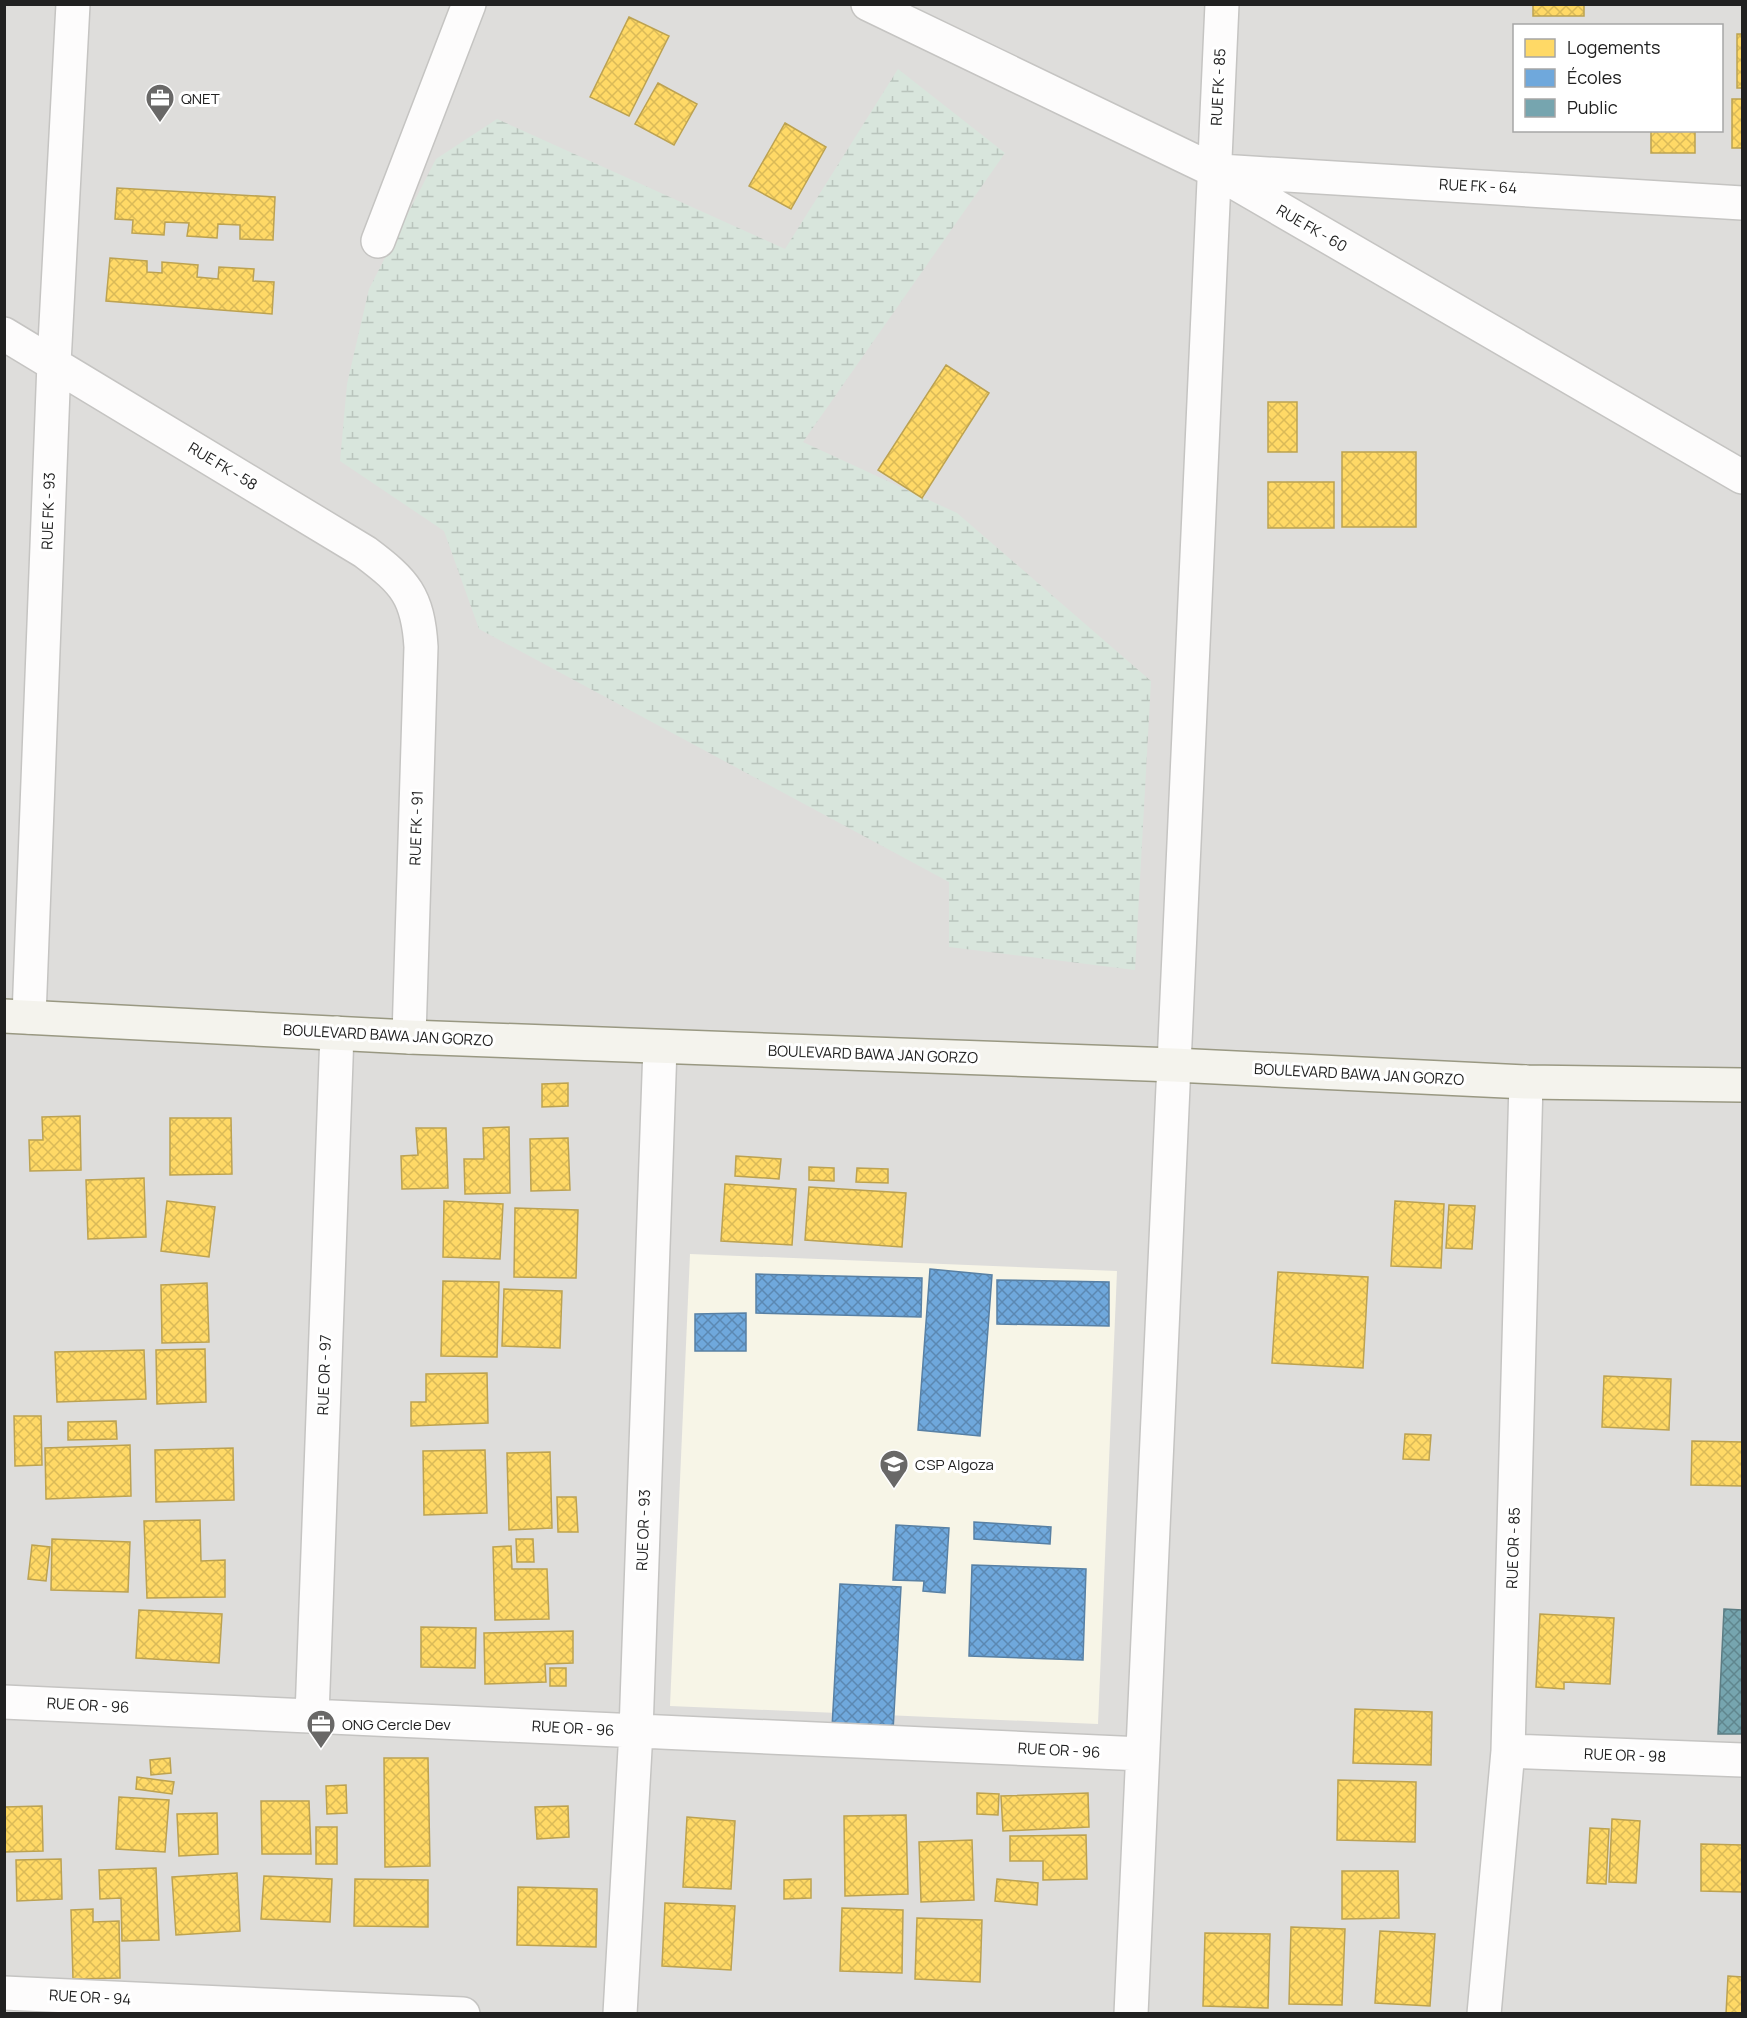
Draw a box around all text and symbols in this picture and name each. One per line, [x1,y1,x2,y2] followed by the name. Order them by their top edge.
[1513,24,1723,132] legend
[1567,35,1661,59] text: Logements
[1205,48,1231,126] street label: RUE FK - 85
[1567,65,1622,89] text: Écoles
[144,82,176,124] office icon: QNET
[181,88,220,109] place label: QNET
[1567,95,1618,119] text: Public
[1438,173,1518,199] street label: RUE FK - 64
[1273,199,1351,257] street label: RUE FK - 60
[184,437,262,495] street label: RUE FK - 58
[36,472,60,550] street label: RUE FK - 93
[404,790,428,866] street label: RUE FK - 91
[282,1019,494,1051] street label: BOULEVARD BAWA JAN GORZO
[768,1040,979,1068] street label: BOULEVARD BAWA JAN GORZO
[1253,1058,1465,1090] street label: BOULEVARD BAWA JAN GORZO
[312,1334,336,1416] street label: RUE OR - 97
[878,1448,910,1490] school or university icon: CSP Algoza
[915,1454,994,1475] place label: CSP Algoza
[631,1489,655,1571] street label: RUE OR - 93
[1501,1507,1525,1589] street label: RUE OR - 85
[46,1692,130,1718] street label: RUE OR - 96
[305,1708,337,1750] office icon: ONG Cercle Dev
[342,1714,451,1735] place label: ONG Cercle Dev
[531,1715,615,1741] street label: RUE OR - 96
[1017,1737,1101,1763] street label: RUE OR - 96
[1584,1743,1666,1767] street label: RUE OR - 98
[48,1984,132,2010] street label: RUE OR - 94

